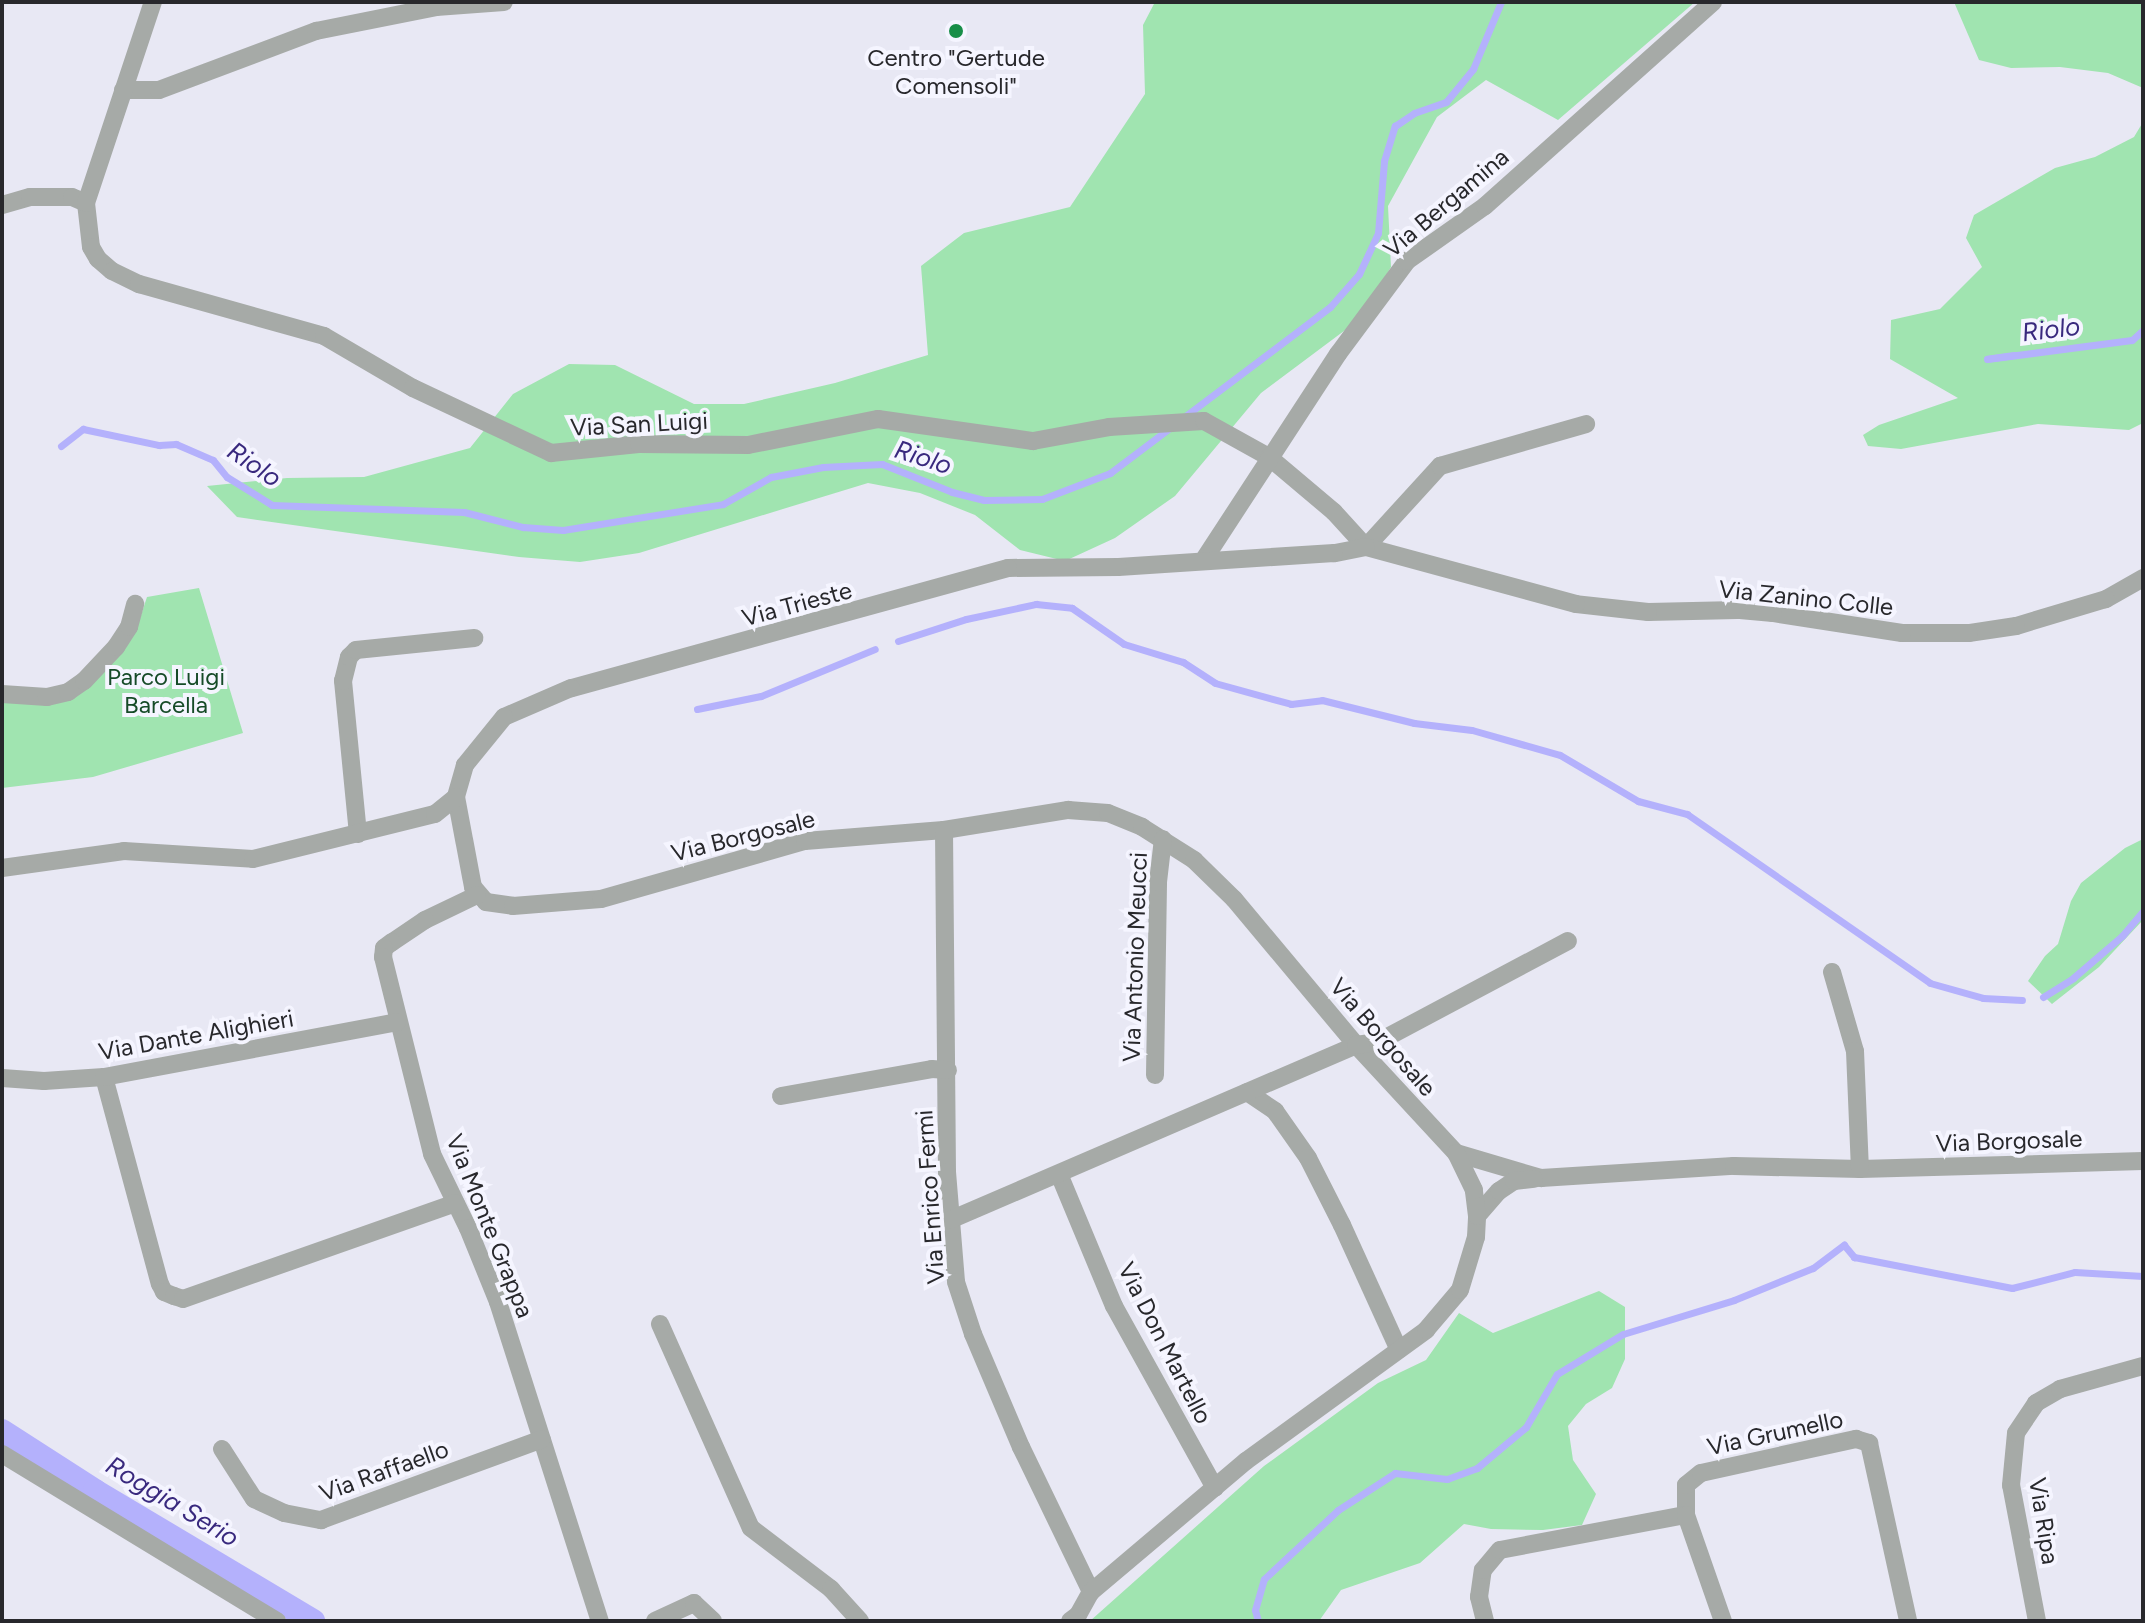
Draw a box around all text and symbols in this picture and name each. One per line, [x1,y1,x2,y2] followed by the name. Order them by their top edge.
[947,22,965,40] marker: Centro "Gertude Comensoli"
[867,44,1045,100] place label: Centro "Gertude Comensoli"
[1378,142,1514,264] street label: Via Bergamina
[2020,311,2082,349] water label: Riolo
[569,406,709,442] street label: Via San Luigi
[890,434,956,482] water label: Riolo
[221,436,287,494] water label: Riolo
[1717,575,1895,621] street label: Via Zanino Colle
[739,576,855,632] street label: Via Trieste
[107,663,225,719] park label: Parco Luigi Barcella
[668,804,818,868] street label: Via Borgosale
[1117,852,1153,1062] street label: Via Antonio Meucci
[1324,972,1442,1102] street label: Via Borgosale
[96,1004,296,1066] street label: Via Dante Alighieri
[910,1109,950,1285] street label: Via Enrico Fermi
[1935,1124,2083,1158] street label: Via Borgosale
[440,1130,540,1322] street label: Via Monte Grappa
[1112,1257,1218,1429] street label: Via Don Martello
[1704,1405,1846,1461] street label: Via Grumello
[316,1434,452,1508] street label: Via Raffaello
[100,1450,244,1554] water label: Roggia Serio
[2023,1476,2065,1566] street label: Via Ripa

